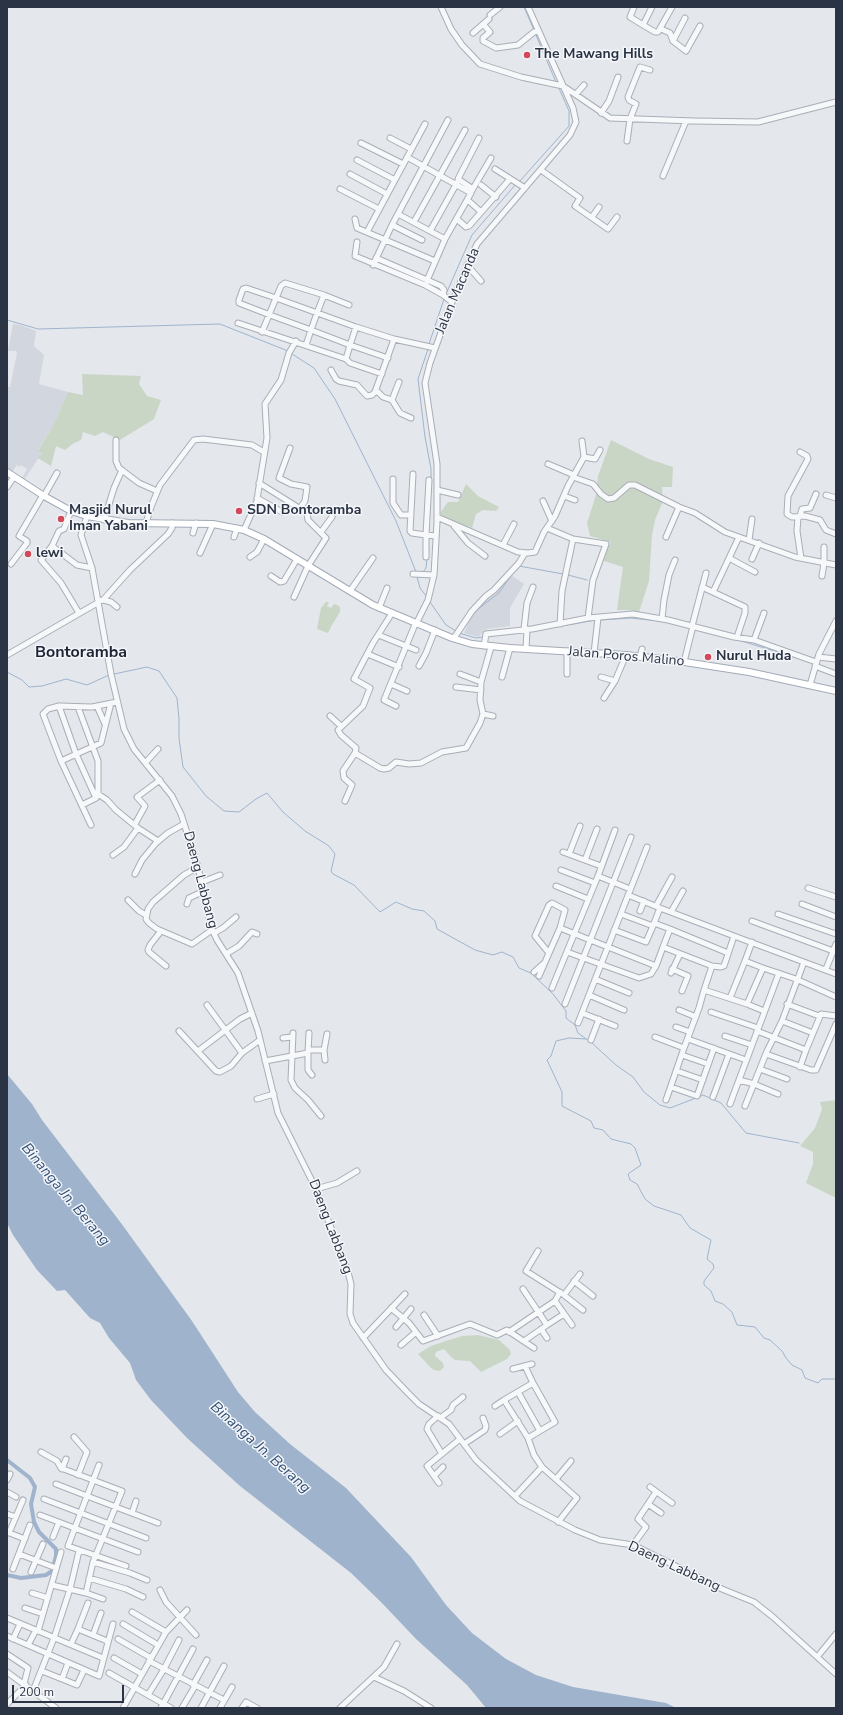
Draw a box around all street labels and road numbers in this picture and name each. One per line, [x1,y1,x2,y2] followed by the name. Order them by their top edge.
[432,245,484,337] street label: Jalan Macanda
[567,644,685,670] street label: Jalan Poros Malino
[179,830,221,930] street label: Daeng Labbang
[304,1177,356,1277] street label: Daeng Labbang
[625,1538,723,1596] street label: Daeng Labbang

